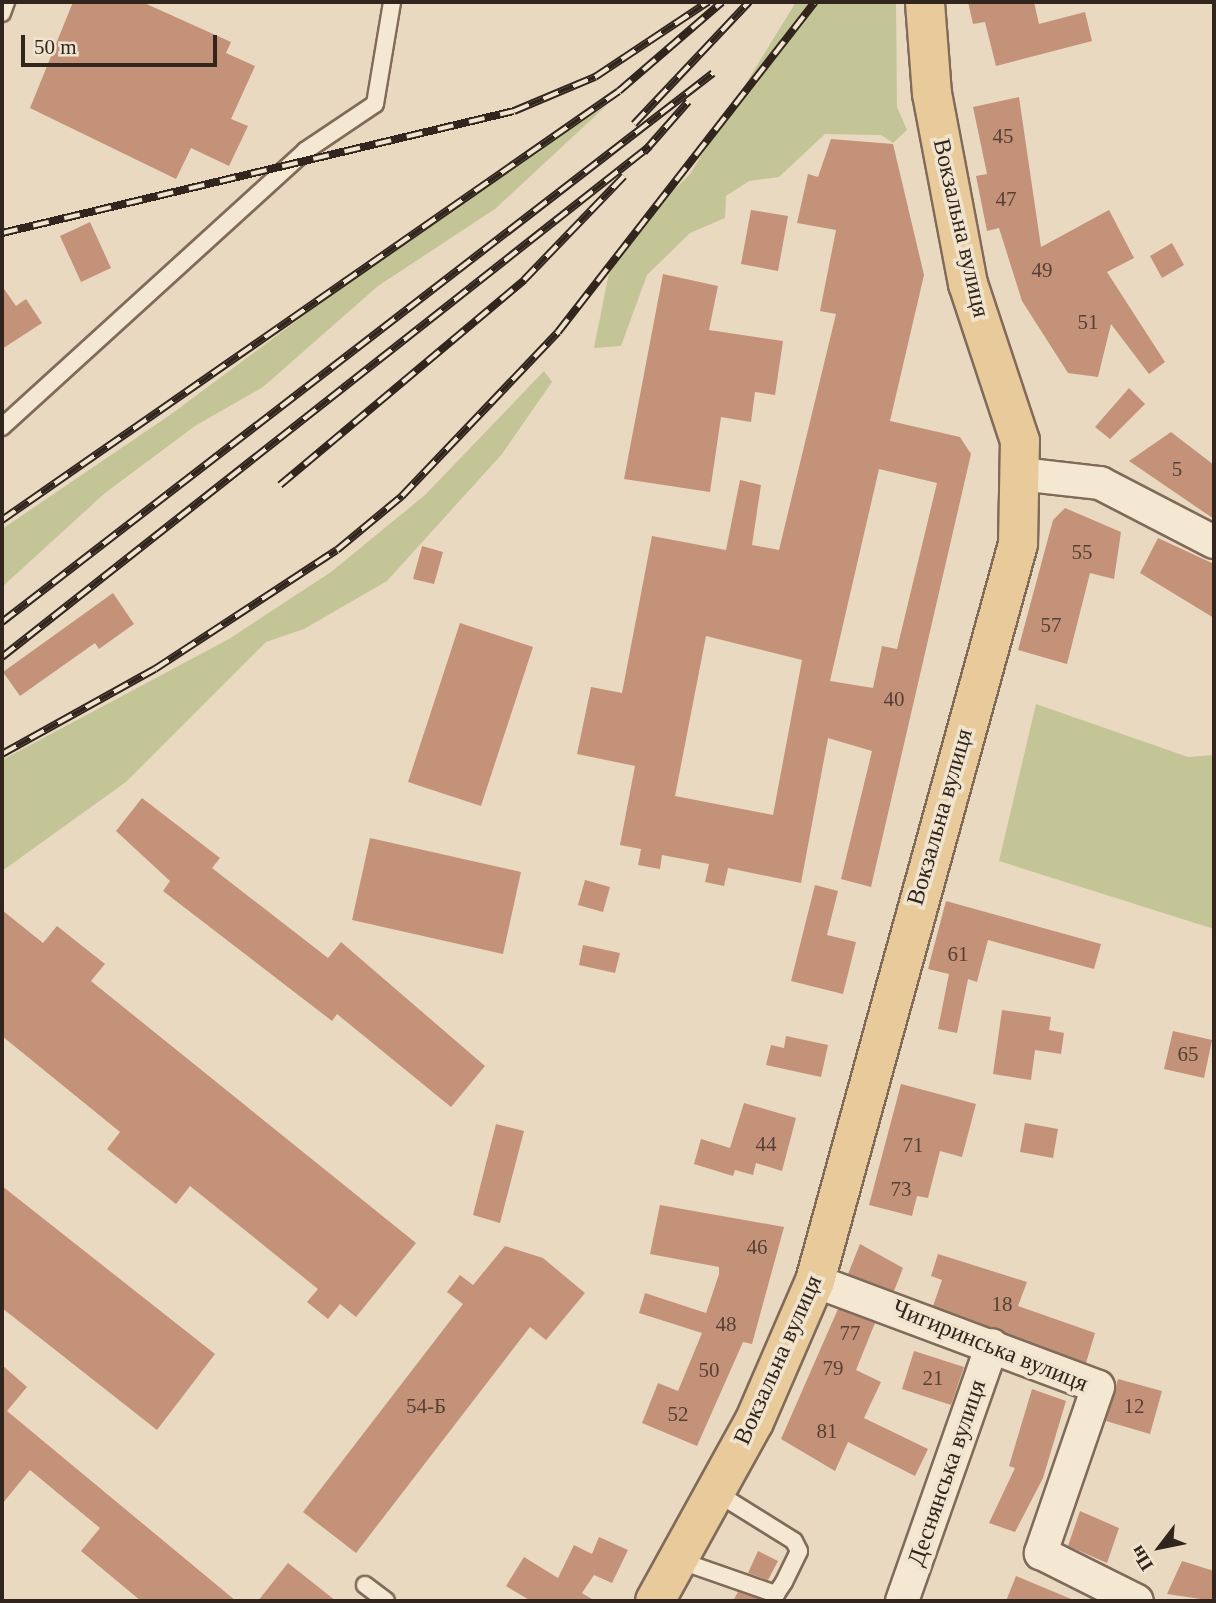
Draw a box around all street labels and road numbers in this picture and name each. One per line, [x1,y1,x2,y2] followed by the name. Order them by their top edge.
[926,136,996,320] street label: Вокзальна вулиця
[901,725,979,909] street label: Вокзальна вулиця
[728,1271,828,1449] street label: Вокзальна вулиця
[888,1294,1092,1398] street label: Чигиринська вулиця
[902,1376,992,1570] street label: Деснянська вулиця

